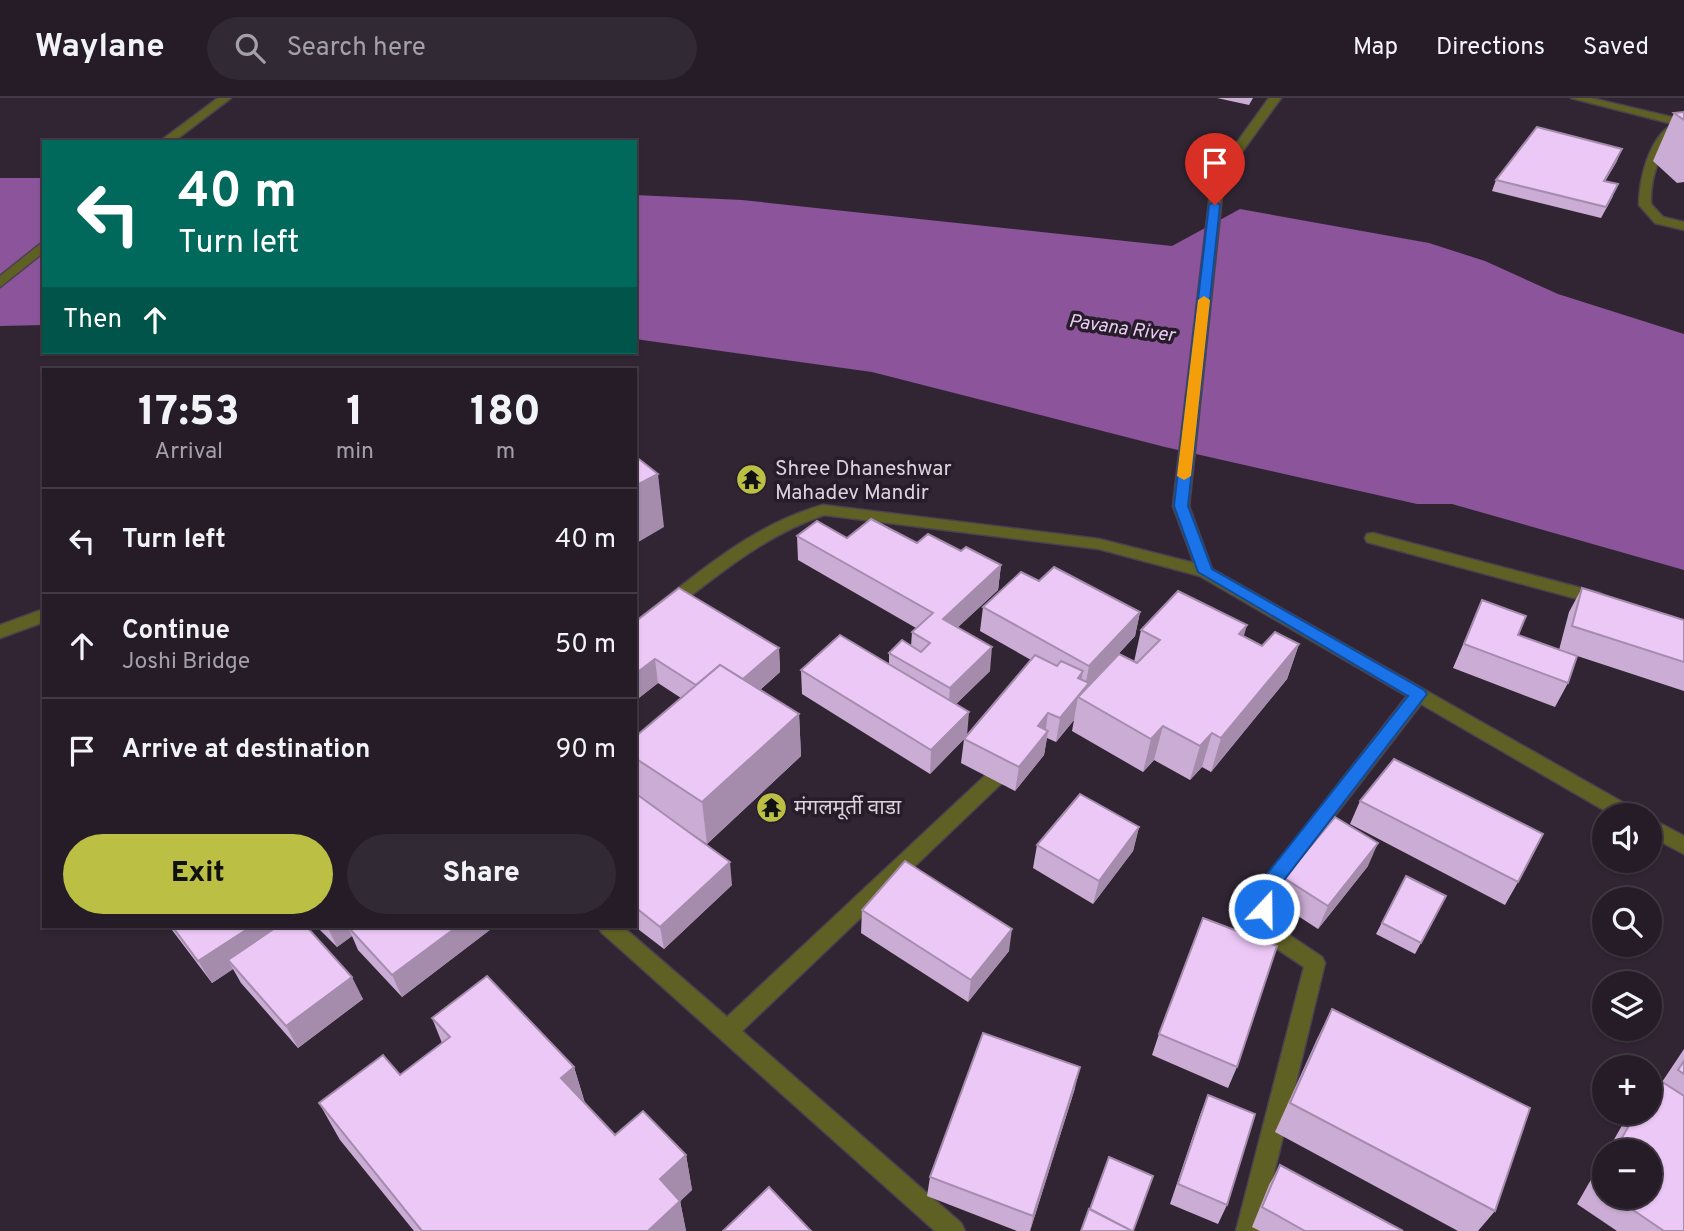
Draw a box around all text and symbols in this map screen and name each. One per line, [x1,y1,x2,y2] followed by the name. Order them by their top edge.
[207,17,697,80] search box
[35,27,165,69] text: Waylane
[231,29,269,67] icon: search
[287,32,426,65] text: Search here
[1353,33,1398,63] text: Map
[1436,33,1545,63] text: Directions
[1583,33,1649,63] text: Saved
[1185,133,1245,205] pin
[1196,144,1234,182] icon: arrive
[178,163,297,225] text: 40 m
[63,168,154,259] icon: left
[178,224,299,264] text: Turn left
[136,301,174,339] icon: ahead
[63,304,122,337] text: Then
[1067,310,1178,349] water label: Pavana River
[138,387,240,440] text: 17:53
[346,387,363,440] text: 1
[470,387,541,440] text: 180
[155,438,223,467] text: Arrival
[336,438,374,467] text: min
[496,438,515,467] text: m
[775,456,952,507] place label: Shree Dhaneshwar Mahadev Mandir
[735,463,769,497] temple icon: Shree Dhaneshwar Mahadev Mandir
[63,522,101,560] icon: left
[122,524,226,557] text: Turn left
[555,524,616,557] text: 40 m
[122,615,230,648] text: Continue
[63,627,101,665] icon: ahead
[555,629,616,662] text: 50 m
[122,648,250,677] text: Joshi Bridge
[63,732,101,770] icon: arrive
[122,734,370,767] text: Arrive at destination
[556,734,616,767] text: 90 m
[754,790,788,824] temple icon: मंगलमूर्ती वाडा
[794,795,902,822] place label: मंगलमूर्ती वाडा
[1592,803,1662,1209] map controls
[1592,803,1662,873] button: sound
[63,834,333,914] button: Exit
[347,834,616,914] button: Share
[1227,872,1301,946] position arrow
[1592,887,1662,957] button: search
[1592,971,1662,1041] button: layers
[1592,1055,1662,1125] button: +
[1592,1139,1662,1209] button: −

